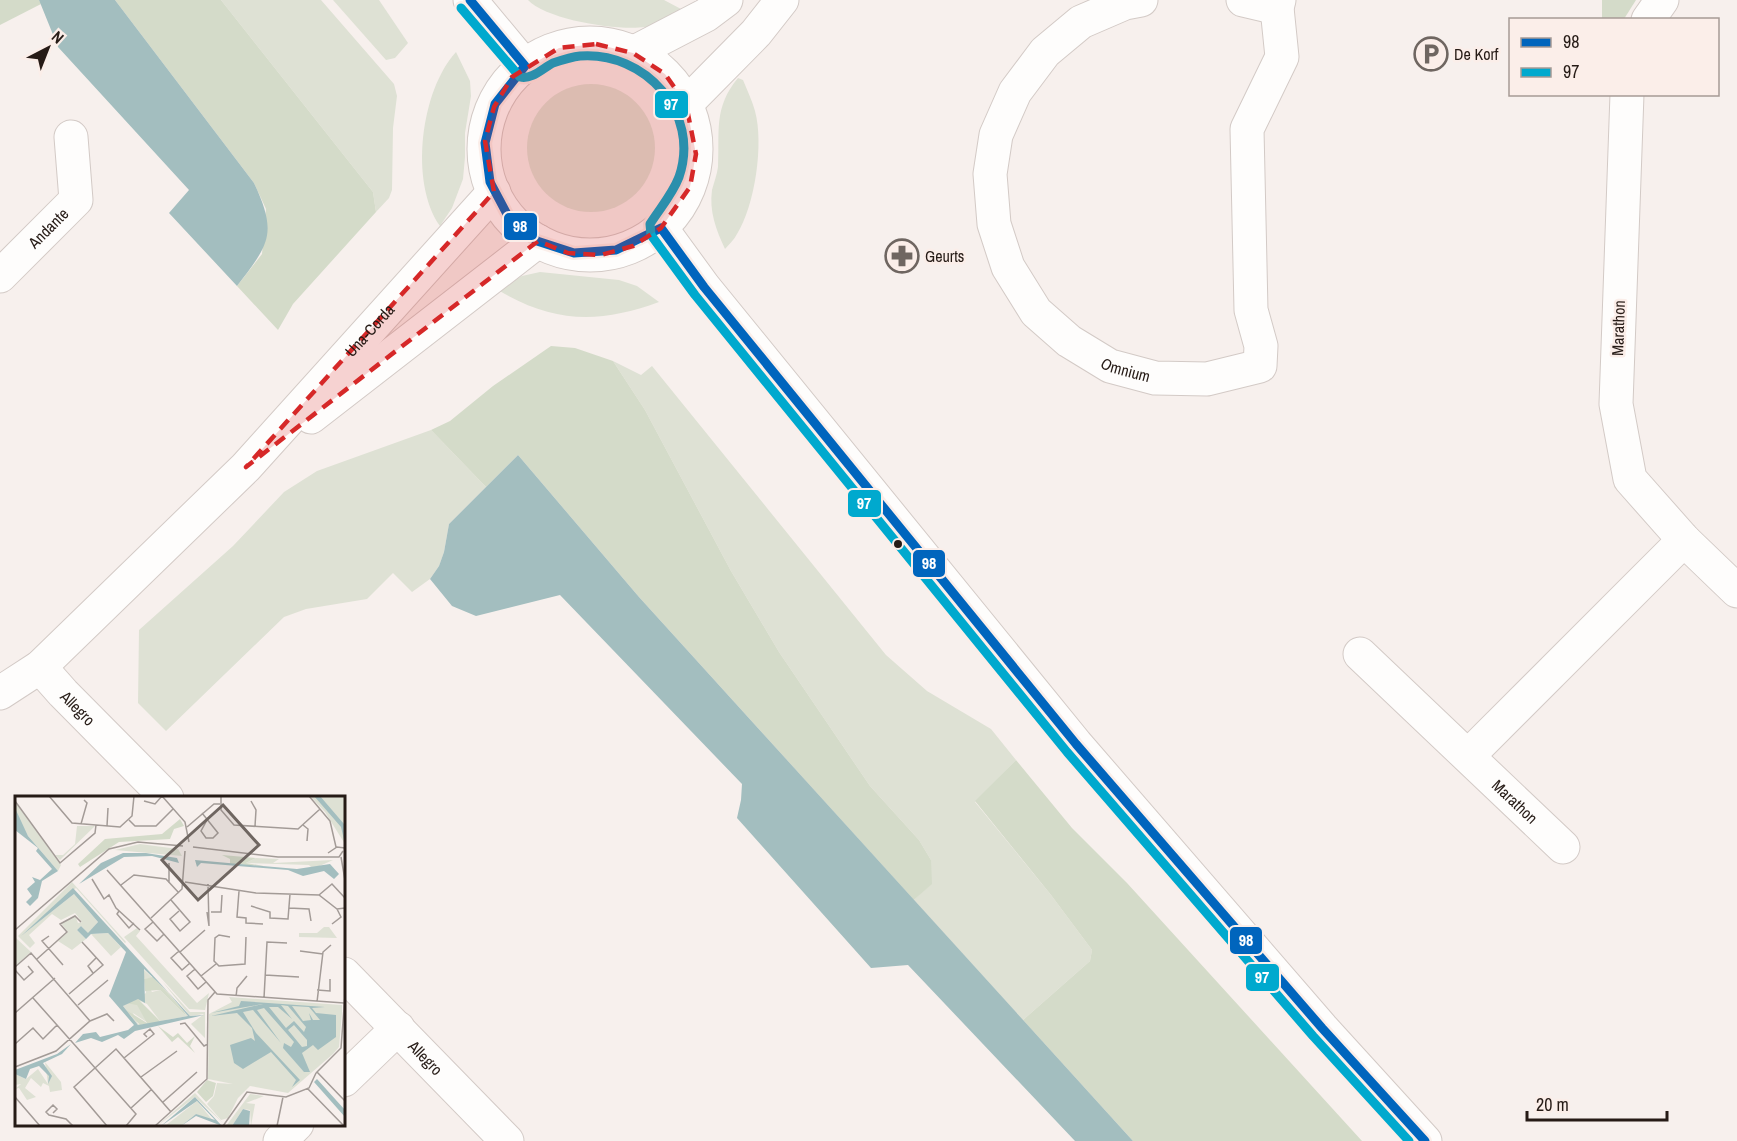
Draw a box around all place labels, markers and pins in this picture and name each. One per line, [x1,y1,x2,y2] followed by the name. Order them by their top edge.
[1413,36,1449,72] parking icon: De Korf
[1454,43,1499,65] place label: De Korf
[884,238,920,274] pharmacy icon: Geurts
[925,245,964,267] place label: Geurts
[892,538,904,550] unlabelled marker

